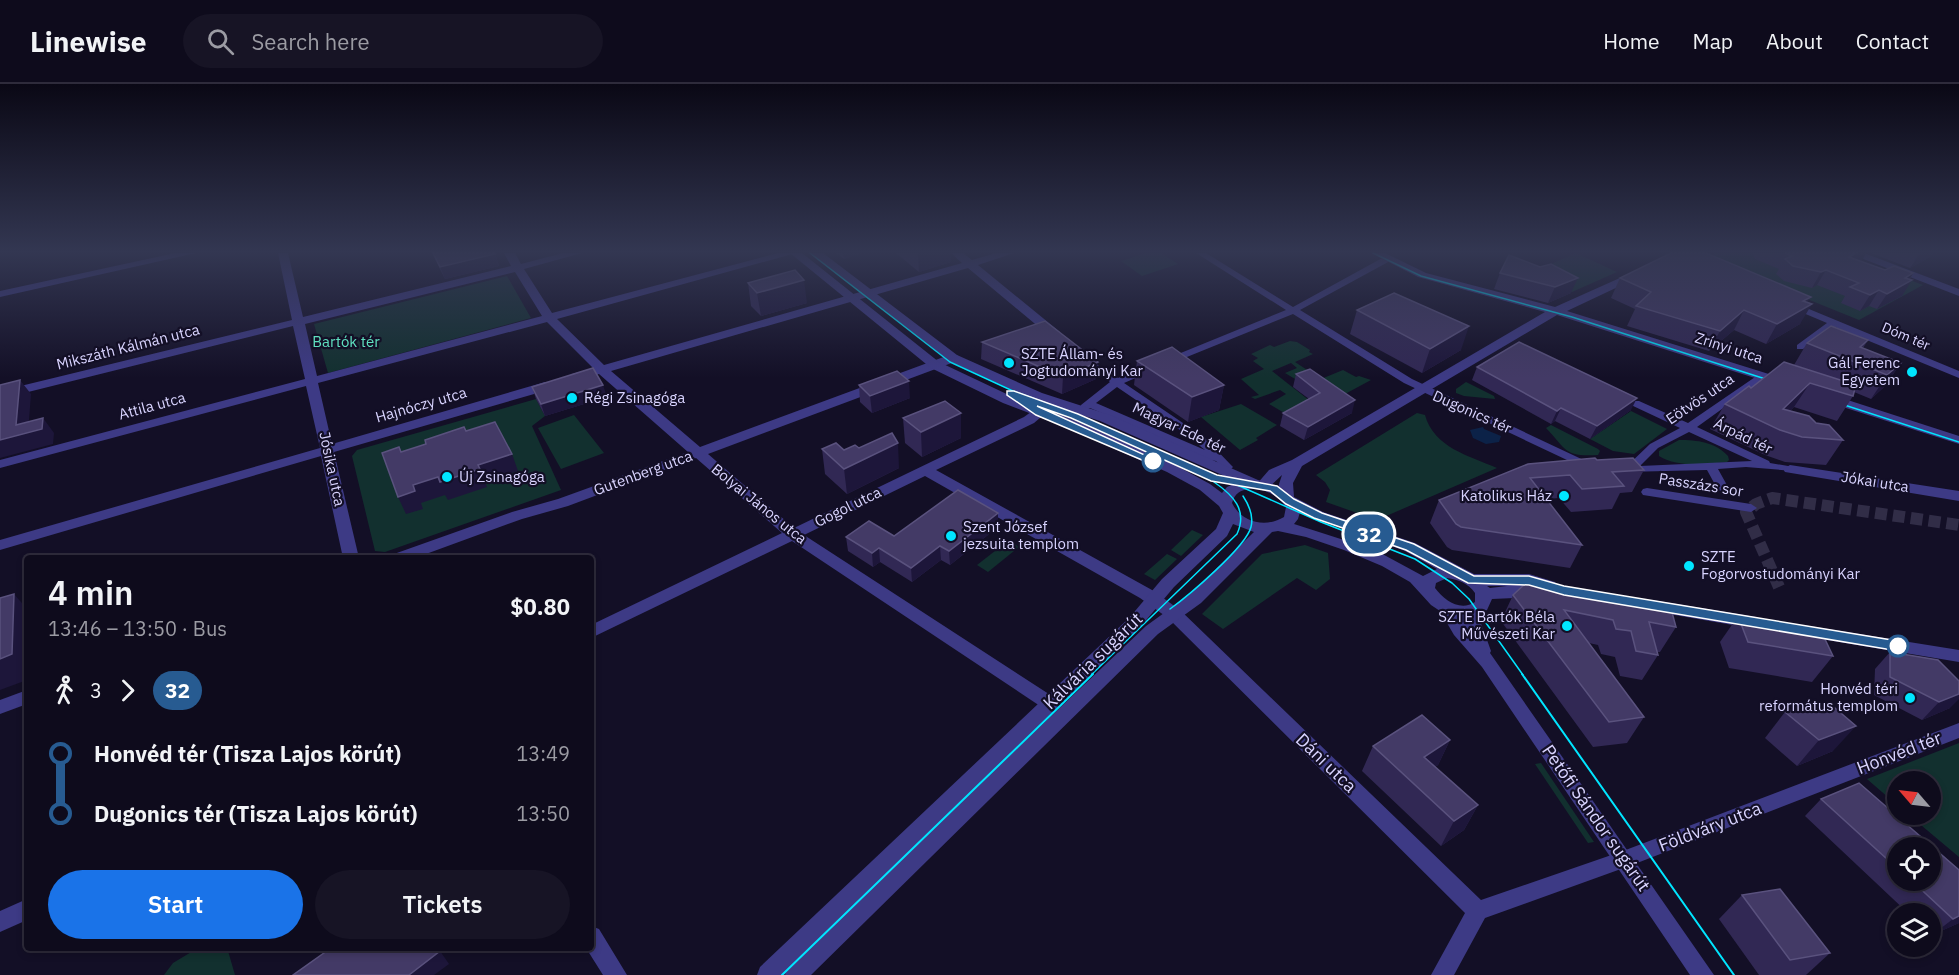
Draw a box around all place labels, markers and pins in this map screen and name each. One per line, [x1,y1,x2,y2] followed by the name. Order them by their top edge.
[1021,344,1143,380] place label: SZTE Állam- és Jogtudományi Kar
[1828,353,1900,389] place label: Gál Ferenc Egyetem
[1002,356,1016,370] marker: SZTE Állam- és Jogtudományi Kar
[1905,365,1919,379] marker: Gál Ferenc Egyetem
[584,388,685,407] place label: Régi Zsinagóga
[565,391,579,405] marker: Régi Zsinagóga
[1142,450,1164,472] unlabelled marker
[459,467,545,486] place label: Új Zsinagóga
[440,470,454,484] marker: Új Zsinagóga
[1461,486,1552,505] place label: Katolikus Ház
[1557,489,1571,503] marker: Katolikus Ház
[963,517,1079,553] place label: Szent József jezsuita templom
[944,529,958,543] marker: Szent József jezsuita templom
[1701,547,1861,583] place label: SZTE Fogorvostudományi Kar
[1682,559,1696,573] marker: SZTE Fogorvostudományi Kar
[1438,607,1555,643] place label: SZTE Bartók Béla Művészeti Kar
[1560,619,1574,633] marker: SZTE Bartók Béla Művészeti Kar
[1887,635,1909,657] unlabelled marker
[1759,679,1898,715] place label: Honvéd téri református templom
[1903,691,1917,705] marker: Honvéd téri református templom

